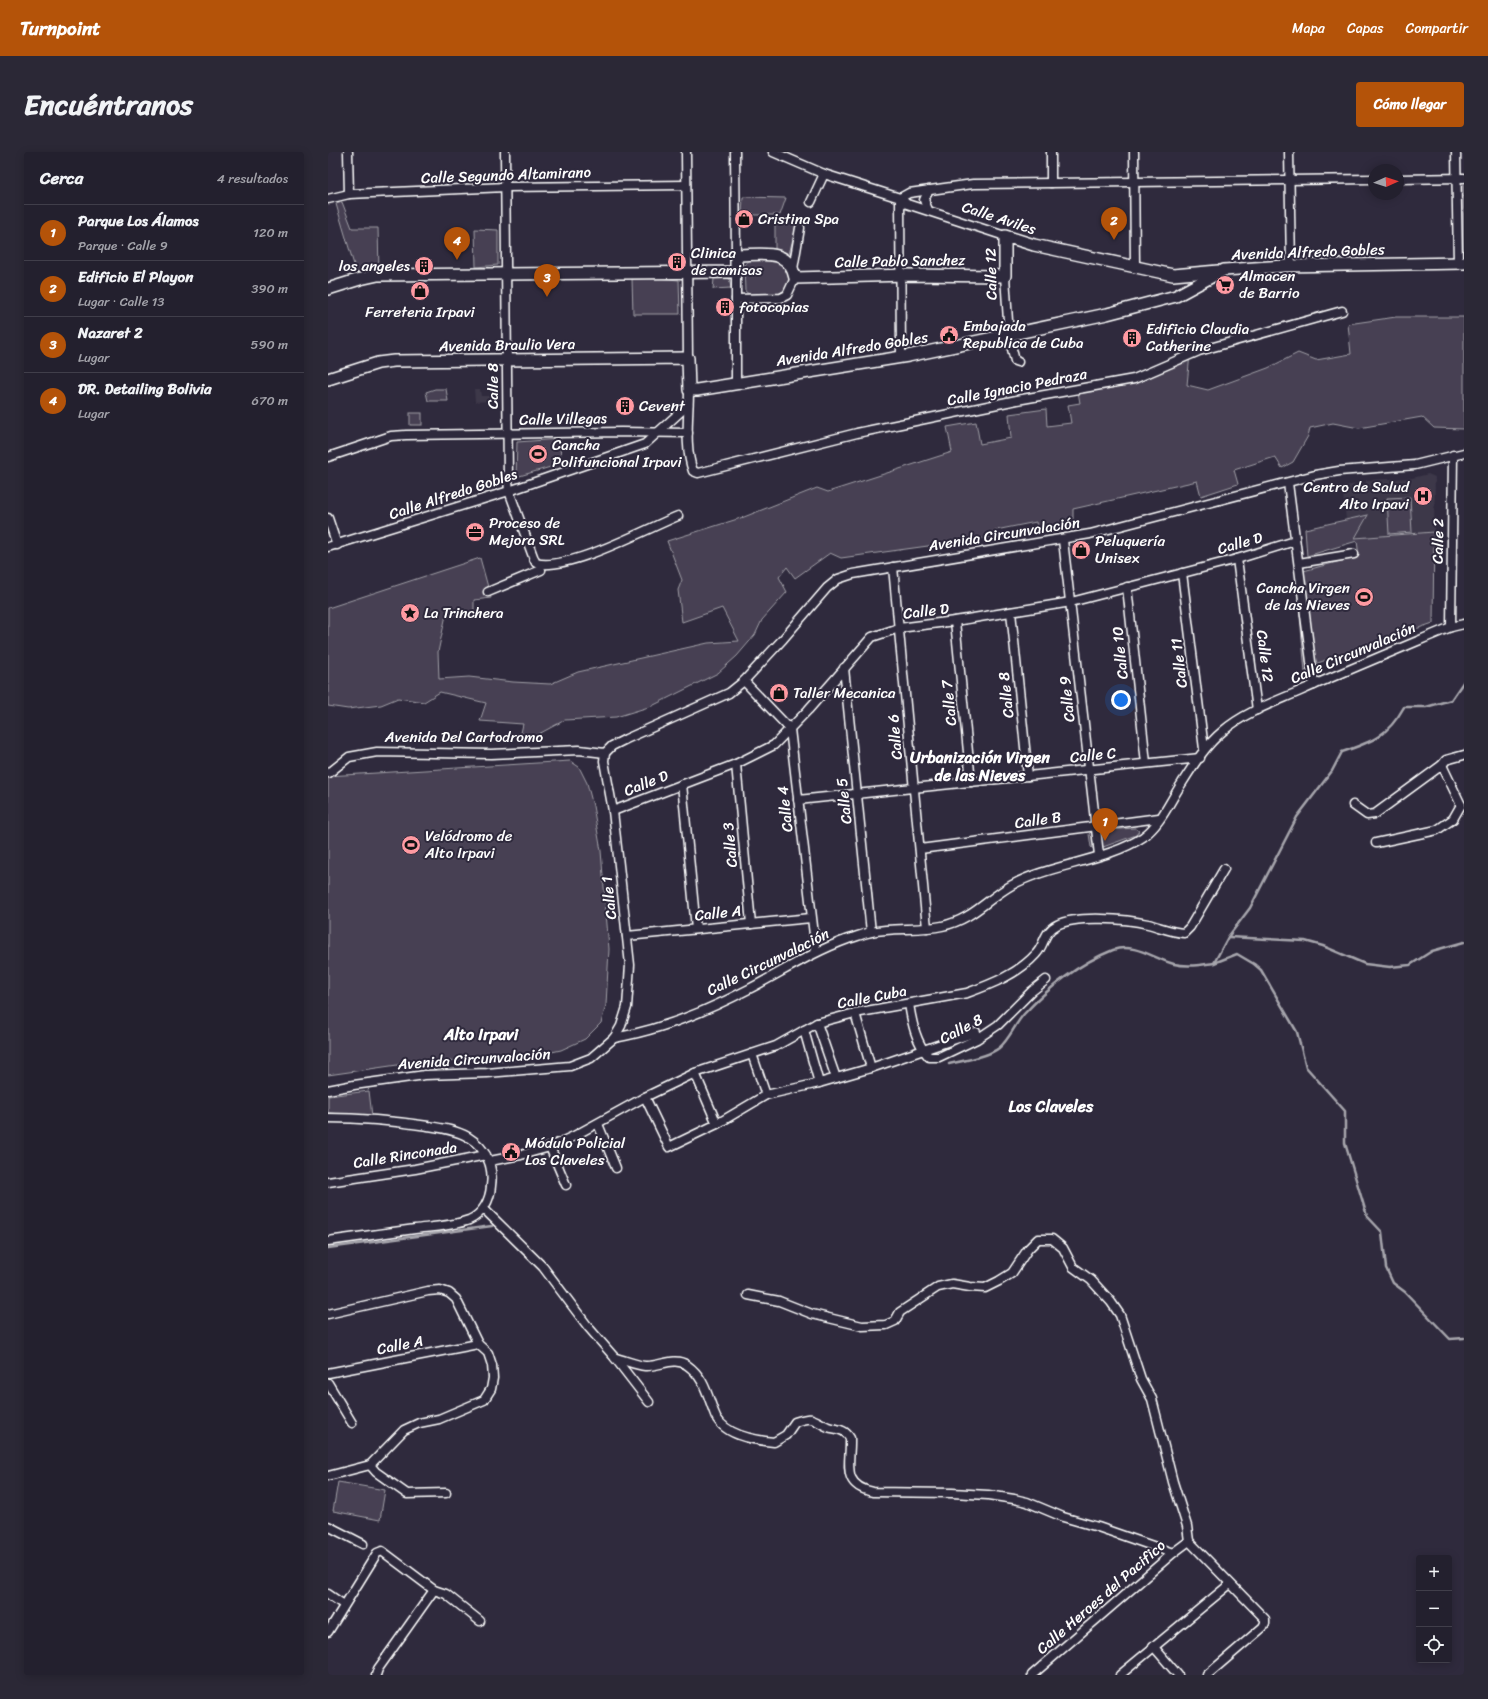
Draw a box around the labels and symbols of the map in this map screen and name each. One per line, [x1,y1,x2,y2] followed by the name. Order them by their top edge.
[421,159,592,191] street label: Calle Segundo Altamirano
[1368,164,1404,200] north arrow
[958,194,1040,242] street label: Calle Aviles
[758,206,840,232] place label: Cristina Spa
[1101,207,1127,240] pin: 2
[733,208,755,230] shop icon: Cristina Spa
[444,227,470,260] pin: 4
[1230,236,1385,268] street label: Avenida Alfredo Gobles
[691,240,763,283] place label: Clinica de camisas
[835,247,966,275] street label: Calle Pablo Sanchez
[978,247,1004,300] street label: Calle 12
[666,251,688,273] building icon: Clinica de camisas
[339,253,411,279] place label: los angeles
[413,255,435,277] building icon: los angeles
[1238,263,1300,306] place label: Almacen de Barrio
[534,264,560,297] pin: 3
[1214,274,1236,296] supermarket icon: Almacen de Barrio
[409,280,431,302] shop icon: Ferreteria Irpavi
[739,294,809,320] place label: fotocopias
[714,296,736,318] building icon: fotocopias
[365,299,476,325] place label: Ferreteria Irpavi
[963,313,1084,356] place label: Embajada Republica de Cuba
[1146,316,1250,359] place label: Edificio Claudia Catherine
[773,324,930,374] street label: Avenida Alfredo Gobles
[938,324,960,346] public building icon: Embajada Republica de Cuba
[1121,327,1143,349] building icon: Edificio Claudia Catherine
[438,331,576,359] street label: Avenida Braulio Vera
[945,361,1090,413] street label: Calle Ignacio Pedraza
[480,363,506,409] street label: Calle 8
[639,393,686,419] place label: Cevent
[614,395,636,417] building icon: Cevent
[519,405,608,433] street label: Calle Villegas
[552,432,682,475] place label: Cancha Polifuncional Irpavi
[527,443,549,465] sports icon: Cancha Polifuncional Irpavi
[386,461,521,527] street label: Calle Alfredo Gobles
[1303,474,1410,517] place label: Centro de Salud Alto Irpavi
[1412,485,1434,507] hospital icon: Centro de Salud Alto Irpavi
[925,509,1082,559] street label: Avenida Circunvalación
[489,510,565,553] place label: Proceso de Mejora SRL
[1425,518,1451,564] street label: Calle 2
[464,521,486,543] office icon: Proceso de Mejora SRL
[1214,524,1266,562] street label: Calle D
[1095,528,1165,571] place label: Peluquería Unisex
[1070,539,1092,561] shop icon: Peluquería Unisex
[1257,575,1350,618] place label: Cancha Virgen de las Nieves
[1353,586,1375,608] sports icon: Cancha Virgen de las Nieves
[902,595,950,627] street label: Calle D
[424,600,504,626] place label: La Trinchera
[399,602,421,624] place icon: La Trinchera
[1286,615,1420,691] street label: Calle Circunvalación
[1104,625,1136,681] street label: Calle 10
[1249,629,1281,684] street label: Calle 12
[1163,637,1195,689] street label: Calle 11
[991,671,1021,719] street label: Calle 8
[1052,675,1082,723] street label: Calle 9
[934,678,964,727] street label: Calle 7
[793,680,896,706] place label: Taller Mecanica
[768,682,790,704] shop icon: Taller Mecanica
[1111,690,1131,710] your location
[880,713,910,761] street label: Calle 6
[384,724,544,750] street label: Avenida Del Cartodromo
[1069,740,1118,770] street label: Calle C
[910,743,1050,790] district label: Urbanización Virgen de las Nieves
[620,762,672,804] street label: Calle D
[829,777,859,825] street label: Calle 5
[770,785,800,833] street label: Calle 4
[1013,804,1063,836] street label: Calle B
[1092,808,1118,841] pin: 1
[715,821,745,869] street label: Calle 3
[424,823,513,866] place label: Velódromo de Alto Irpavi
[400,834,422,856] sports icon: Velódromo de Alto Irpavi
[594,875,624,921] street label: Calle 1
[693,898,743,928] street label: Calle A
[702,921,834,1003] street label: Calle Circunvalación
[835,977,909,1016] street label: Calle Cuba
[935,1007,987,1051] street label: Calle 8
[443,1020,519,1049] district label: Alto Irpavi
[396,1041,551,1077] street label: Avenida Circunvalación
[1009,1092,1094,1121] district label: Los Claveles
[525,1130,626,1173] place label: Módulo Policial Los Claveles
[351,1134,459,1176] street label: Calle Rinconada
[500,1141,522,1163] public building icon: Módulo Policial Los Claveles
[375,1328,425,1362] street label: Calle A
[1030,1533,1172,1661] street label: Calle Heroes del Pacifico

